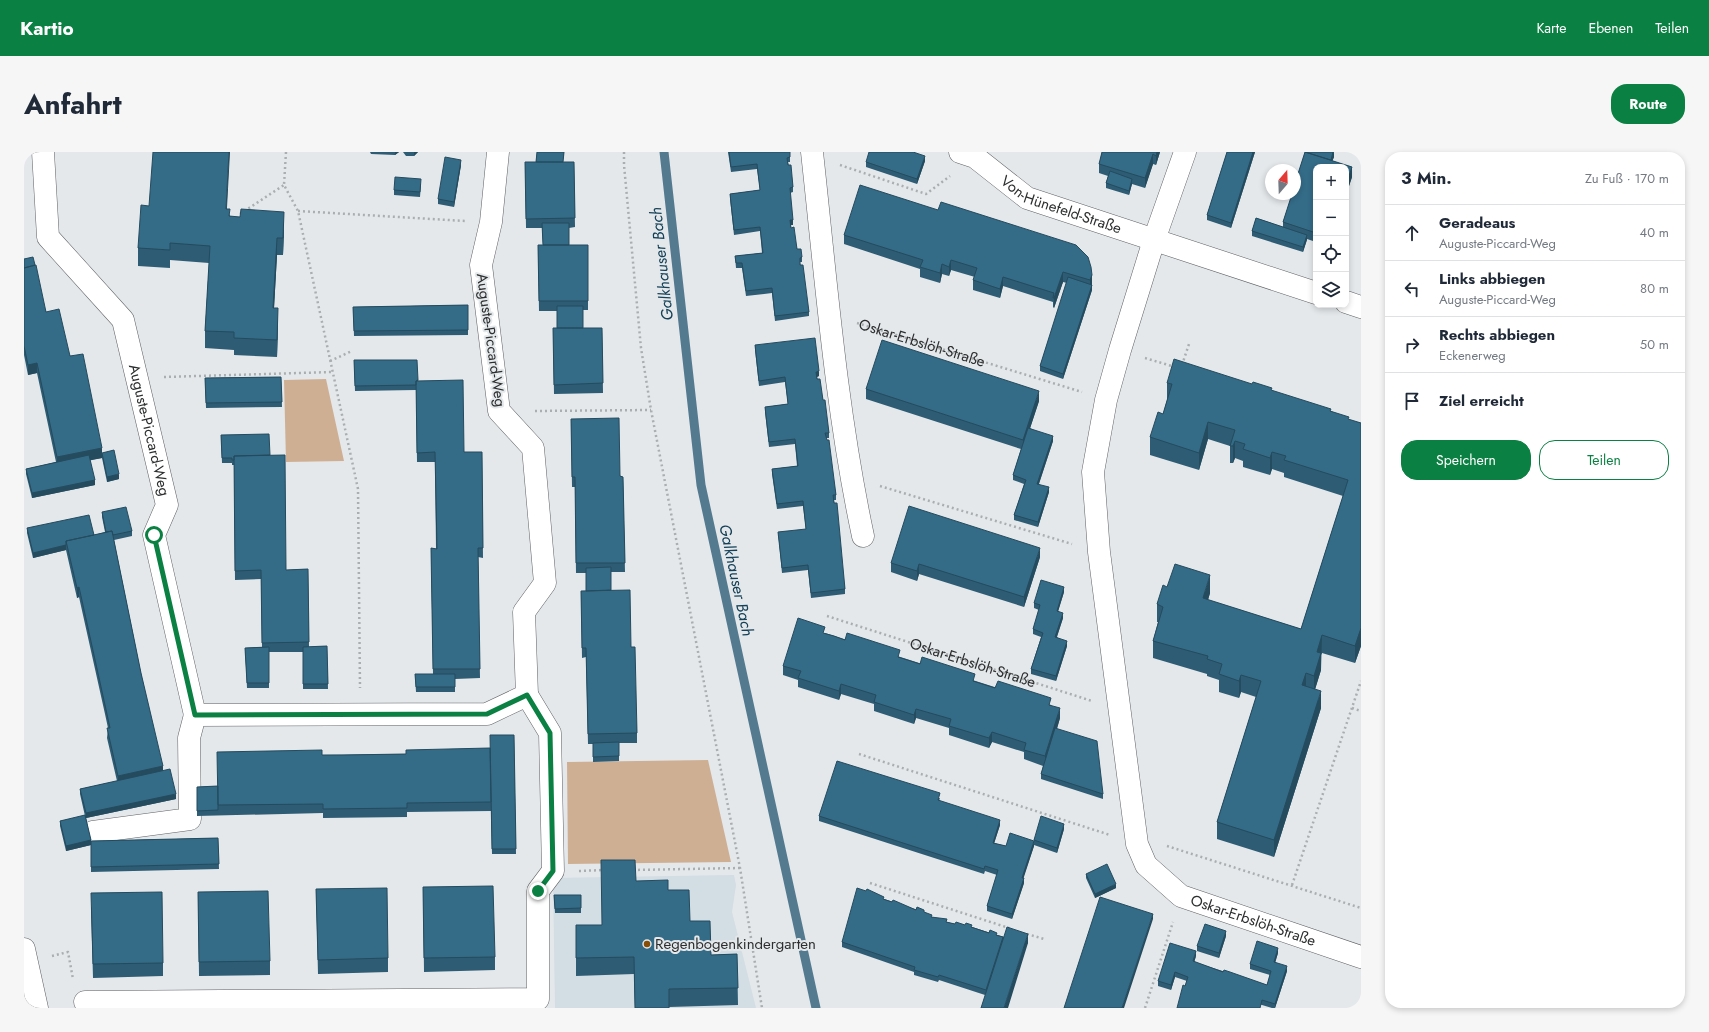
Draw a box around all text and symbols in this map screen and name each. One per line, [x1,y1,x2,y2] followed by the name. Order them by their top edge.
[20,15,74,42] text: Kartio
[1536,18,1566,38] text: Karte
[1588,18,1633,38] text: Ebenen
[1655,18,1689,38] text: Teilen
[24,84,122,125] text: Anfahrt
[1611,84,1685,124] button: Route
[1265,164,1301,200] north arrow
[1313,164,1349,308] map controls
[1313,164,1349,200] button: +
[1401,166,1452,190] text: 3 Min.
[1585,169,1669,188] text: Zu Fuß · 170 m
[996,170,1125,239] street label: Von-Hünefeld-Straße
[1313,200,1349,236] button: −
[644,206,679,322] water label: Galkhauser Bach
[1439,212,1515,234] text: Geradeaus
[1401,222,1423,244] icon: ahead
[1640,223,1669,242] text: 40 m
[1439,234,1556,253] text: Auguste-Piccard-Weg
[1313,236,1349,272] button: locate
[1439,268,1545,290] text: Links abbiegen
[471,272,511,408] street label: Auguste-Piccard-Weg
[1313,272,1349,308] button: layers
[1401,278,1423,300] icon: left
[1640,279,1669,298] text: 80 m
[1439,290,1556,309] text: Auguste-Piccard-Weg
[856,313,988,373] street label: Oskar-Erbslöh-Straße
[1439,324,1555,346] text: Rechts abbiegen
[1401,334,1423,356] icon: right
[1640,335,1669,354] text: 50 m
[1439,346,1506,365] text: Eckenerweg
[123,362,175,498] street label: Auguste-Piccard-Weg
[1401,390,1423,412] icon: arrive
[1439,390,1524,412] text: Ziel erreicht
[1401,440,1531,480] button: Speichern
[1539,440,1669,480] button: Teilen
[713,522,760,638] water label: Galkhauser Bach
[145,526,163,544] route start
[907,632,1039,693] street label: Oskar-Erbslöh-Straße
[529,882,547,900] route end
[1187,889,1319,952] street label: Oskar-Erbslöh-Straße
[655,933,816,955] place label: Regenbogenkindergarten
[642,939,652,949] marker: Regenbogenkindergarten

